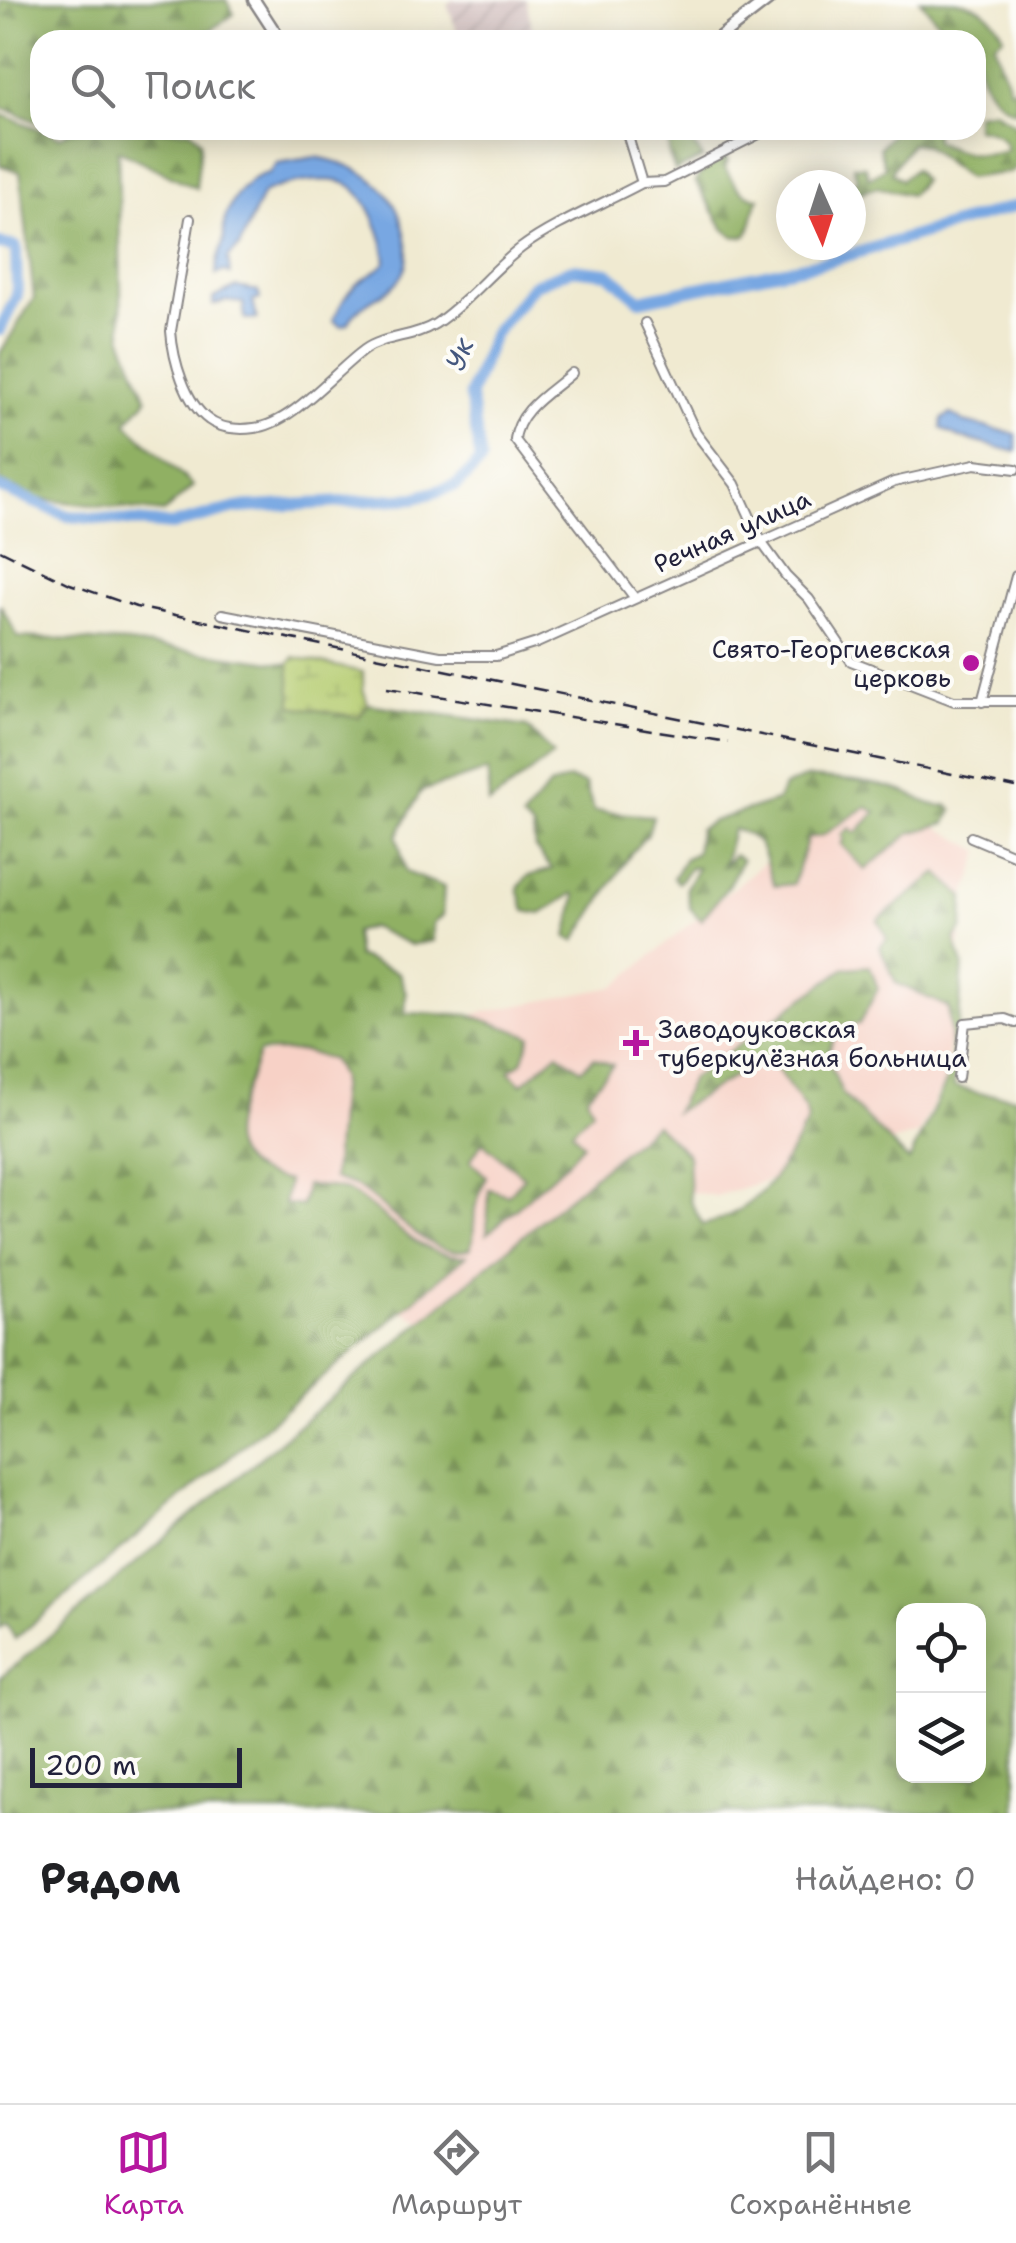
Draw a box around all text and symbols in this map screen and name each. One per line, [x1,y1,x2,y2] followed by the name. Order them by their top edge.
[30,30,986,140] search box
[65,58,120,113] icon: search
[145,60,256,111] text: Поиск
[776,170,866,260] north arrow
[436,331,483,376] water label: Ук
[648,481,816,581] street label: Речная улица
[712,632,951,695] place label: Свято-Георгиевская церковь
[960,652,982,674] marker: Свято-Георгиевская церковь
[658,1012,967,1075] place label: Заводоуковская туберкулёзная больница
[623,1030,649,1056] marker: Заводоуковская туберкулёзная больница
[896,1603,986,1783] map controls
[896,1603,986,1693] button: locate
[896,1693,986,1783] button: layers
[30,1743,242,1788] scale bar
[45,1746,136,1784] text: 200 m
[40,1850,181,1906] text: Рядом
[795,1857,976,1900] text: Найдено: 0
[104,2125,184,2223] tab: Карта
[391,2125,522,2223] tab: Маршрут
[729,2125,912,2223] tab: Сохранённые

